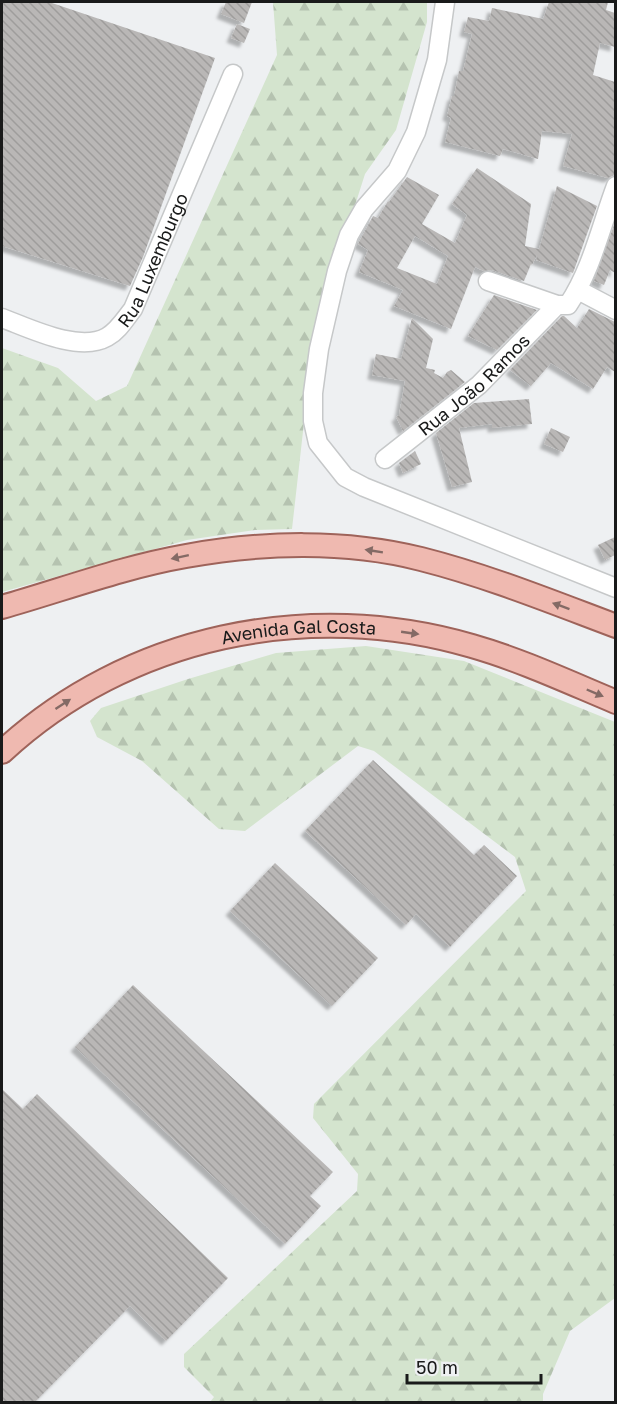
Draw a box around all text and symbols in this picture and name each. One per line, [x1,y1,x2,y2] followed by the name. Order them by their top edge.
[112,189,192,331] street label: Rua Luxemburgo
[413,329,534,440] street label: Rua João Ramos
[364,546,383,555] one-way arrow
[171,553,189,563] one-way arrow
[552,600,570,610] one-way arrow
[219,615,377,648] street label: Avenida Gal Costa
[401,628,420,638] one-way arrow
[586,689,604,698] one-way arrow
[55,698,71,709] one-way arrow
[407,1347,540,1385] scale bar
[416,1356,458,1378] text: 50 m

